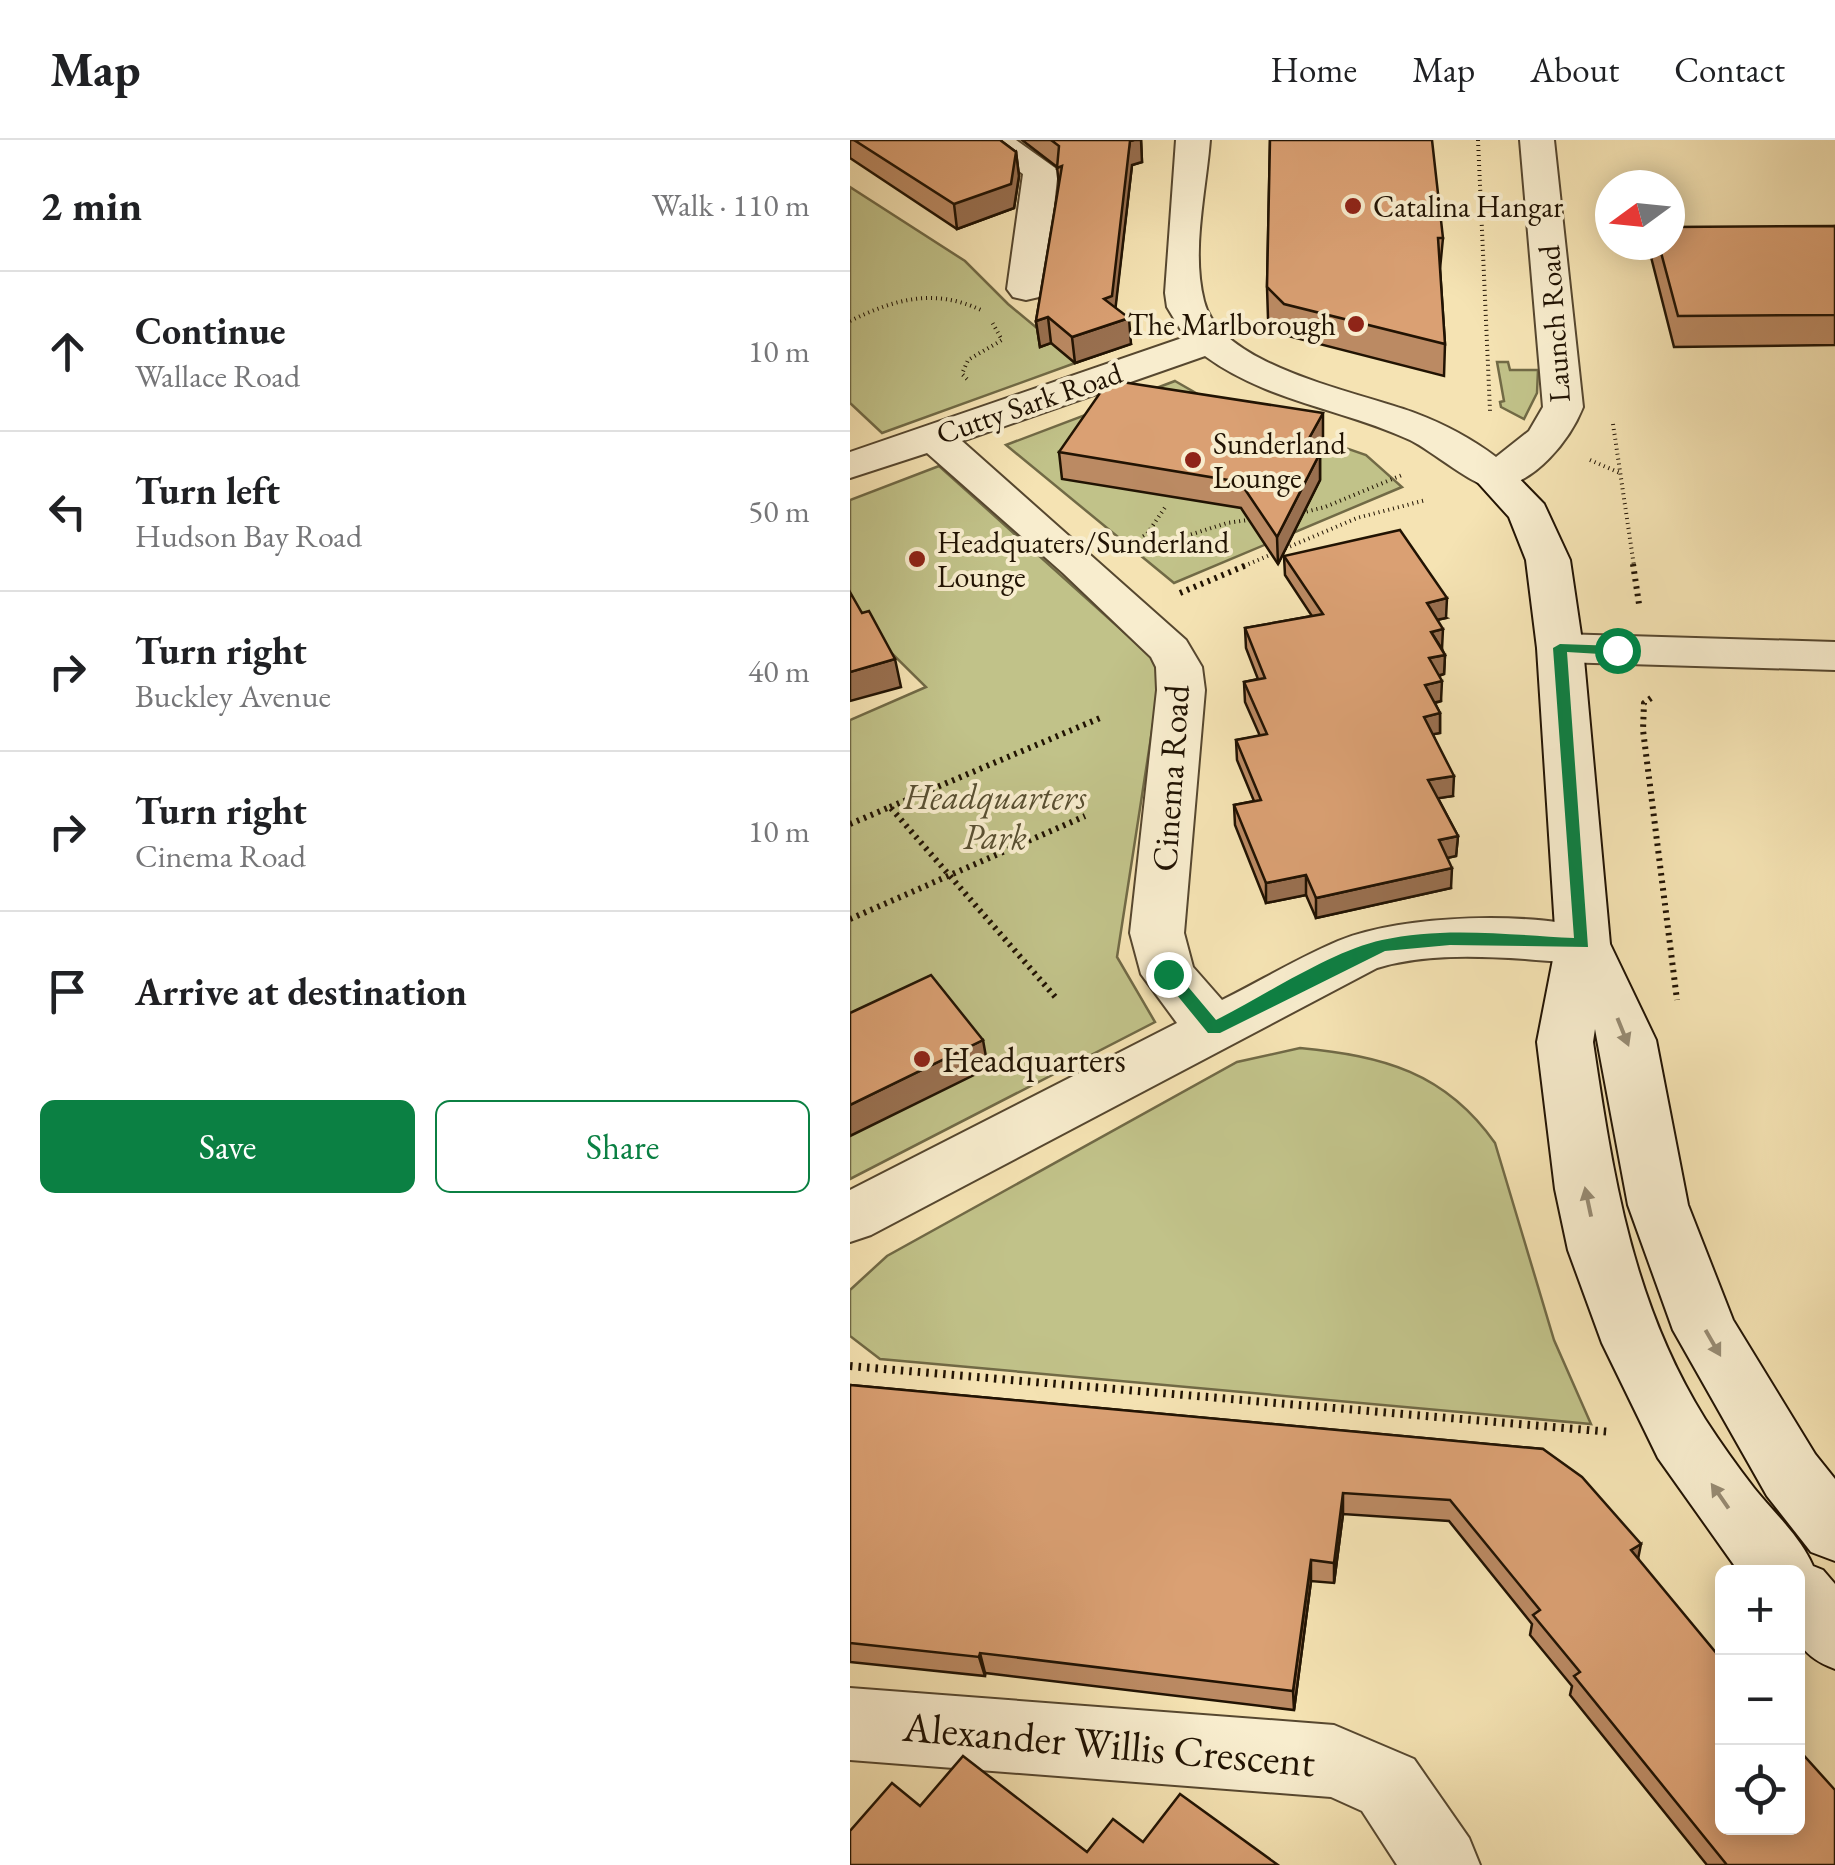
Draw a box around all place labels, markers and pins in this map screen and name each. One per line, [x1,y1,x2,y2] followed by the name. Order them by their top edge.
[1373,187,1563,226] place label: Catalina Hangar
[1342,195,1364,217] marker: Catalina Hangar
[1128,305,1336,344] place label: The Marlborough
[1345,313,1367,335] marker: The Marlborough
[1213,424,1347,497] place label: Sunderland Lounge
[1182,449,1204,471] marker: Sunderland Lounge
[937,523,1230,596] place label: Headquaters/Sunderland Lounge
[906,548,928,570] marker: Headquaters/Sunderland Lounge
[942,1037,1126,1082] place label: Headquarters
[911,1048,933,1070] marker: Headquarters

